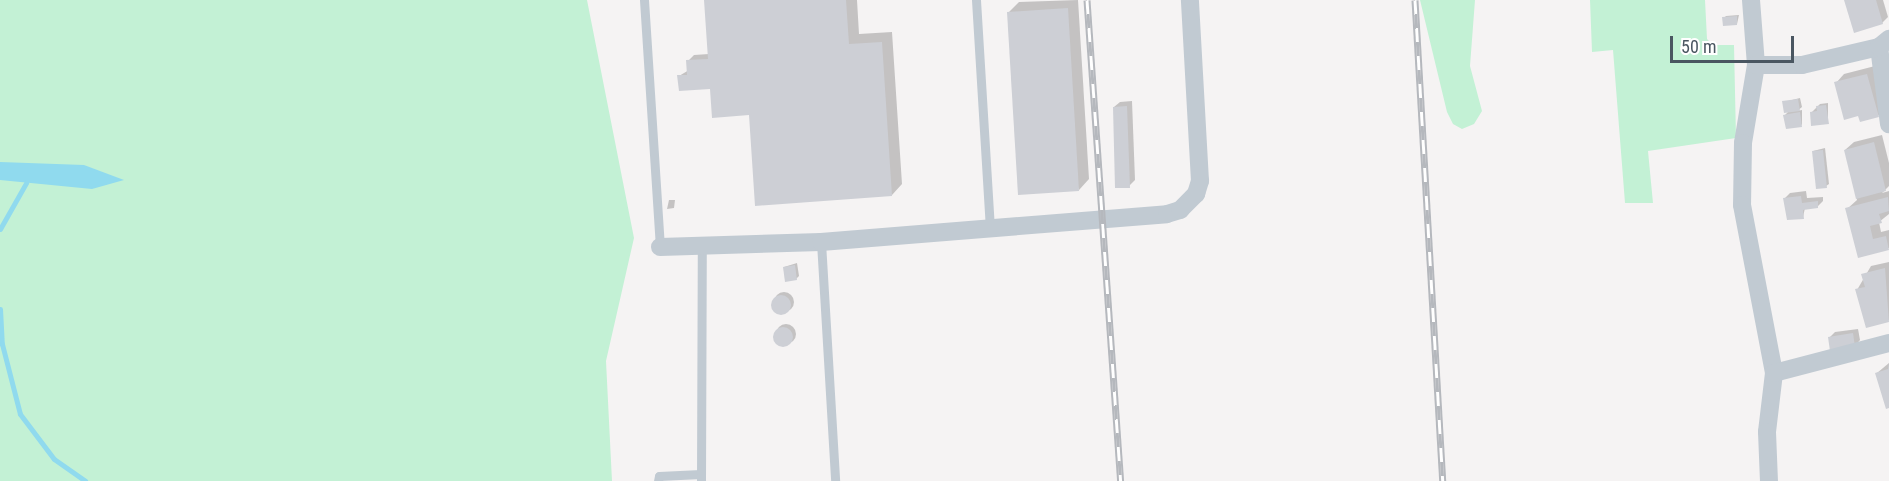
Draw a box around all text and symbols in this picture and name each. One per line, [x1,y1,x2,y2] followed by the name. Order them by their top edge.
[1673,24,1798,62] scale bar
[1681,36,1716,57] text: 50 m

